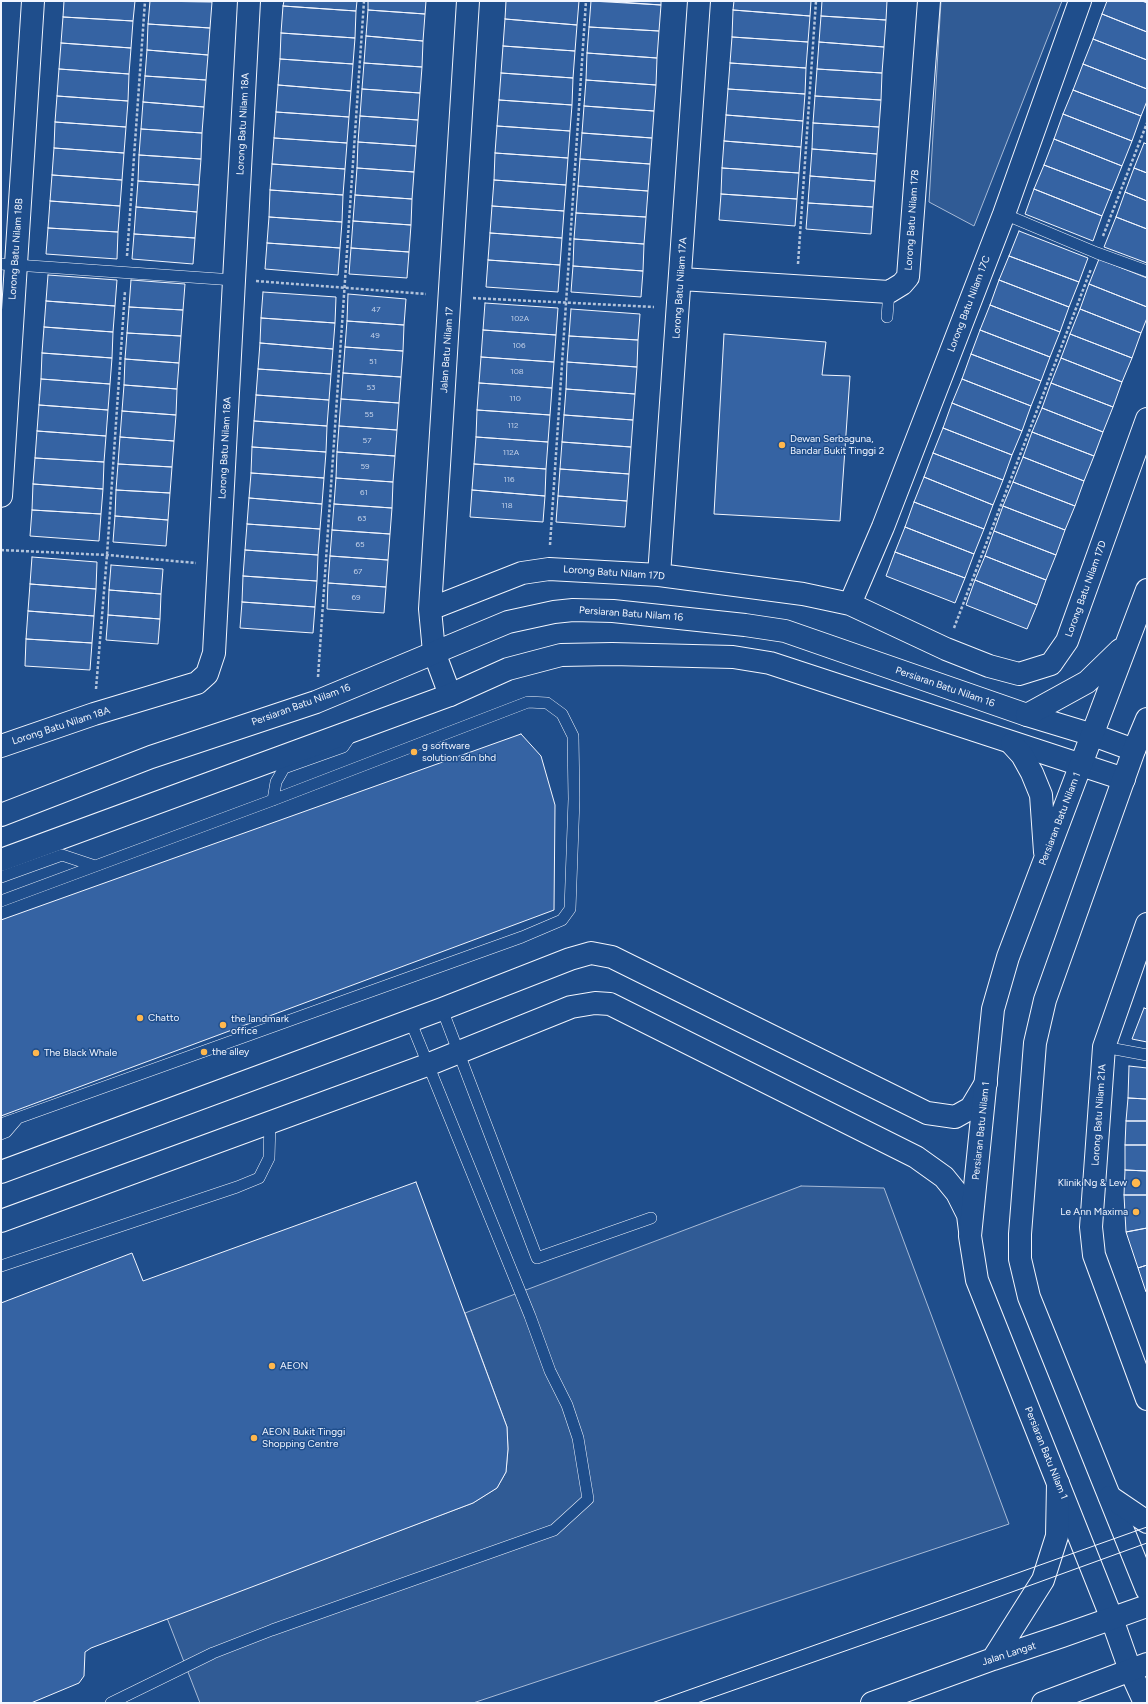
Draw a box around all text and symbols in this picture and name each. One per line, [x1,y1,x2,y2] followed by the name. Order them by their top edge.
[234,72,252,176] street label: Lorong Batu Nilam 18A
[902,169,922,271] street label: Lorong Batu Nilam 17B
[6,198,26,300] street label: Lorong Batu Nilam 18B
[670,237,690,339] street label: Lorong Batu Nilam 17A
[945,254,993,354] street label: Lorong Batu Nilam 17C
[371,305,381,315] house number: 47
[438,306,456,394] street label: Jalan Batu Nilam 17
[511,314,529,324] house number: 102A
[370,331,380,341] house number: 49
[513,341,525,351] house number: 106
[369,357,377,367] house number: 51
[510,367,524,377] house number: 108
[367,383,375,393] house number: 53
[509,394,521,404] house number: 110
[216,396,234,500] street label: Lorong Batu Nilam 18A
[364,410,374,420] house number: 55
[507,421,519,431] house number: 112
[790,433,884,456] place label: Dewan Serbaguna, Bandar Bukit Tinggi 2
[363,436,371,446] house number: 57
[777,440,787,450] marker: Dewan Serbaguna, Bandar Bukit Tinggi 2
[503,448,519,458] house number: 112A
[360,462,370,472] house number: 59
[503,475,515,485] house number: 116
[360,488,368,498] house number: 61
[501,501,513,511] house number: 118
[358,514,366,524] house number: 63
[1063,539,1109,639] street label: Lorong Batu Nilam 17D
[355,540,365,550] house number: 65
[563,563,665,583] street label: Lorong Batu Nilam 17D
[354,567,362,577] house number: 67
[351,593,361,603] house number: 69
[579,604,683,624] street label: Persiaran Batu Nilam 16
[894,664,996,710] street label: Persiaran Batu Nilam 16
[250,682,352,728] street label: Persiaran Batu Nilam 16
[10,704,112,748] street label: Lorong Batu Nilam 18A
[422,740,496,764] place label: g software solution sdn bhd
[409,747,419,757] marker: g software solution sdn bhd
[1037,771,1083,867] street label: Persiaran Batu Nilam 1
[148,1012,179,1024] place label: Chatto
[135,1013,145,1023] marker: Chatto
[231,1013,289,1036] place label: the landmark office
[218,1020,228,1030] marker: the landmark office
[212,1046,249,1058] place label: the alley
[44,1047,117,1059] place label: The Black Whale
[199,1047,209,1057] marker: the alley
[31,1048,41,1058] marker: The Black Whale
[1089,1064,1109,1166] street label: Lorong Batu Nilam 21A
[970,1081,992,1181] street label: Persiaran Batu Nilam 1
[1058,1177,1127,1189] place label: Klinik Ng & Lew
[1130,1177,1142,1189] marker: Klinik Ng & Lew
[1060,1206,1128,1218] place label: Le Ann Maxima
[1131,1207,1141,1217] marker: Le Ann Maxima
[280,1360,308,1372] place label: AEON
[267,1361,277,1371] marker: AEON
[1022,1405,1070,1501] street label: Persiaran Batu Nilam 1
[262,1426,345,1450] place label: AEON Bukit Tinggi Shopping Centre
[249,1433,259,1443] marker: AEON Bukit Tinggi Shopping Centre
[980,1640,1038,1668] street label: Jalan Langat

